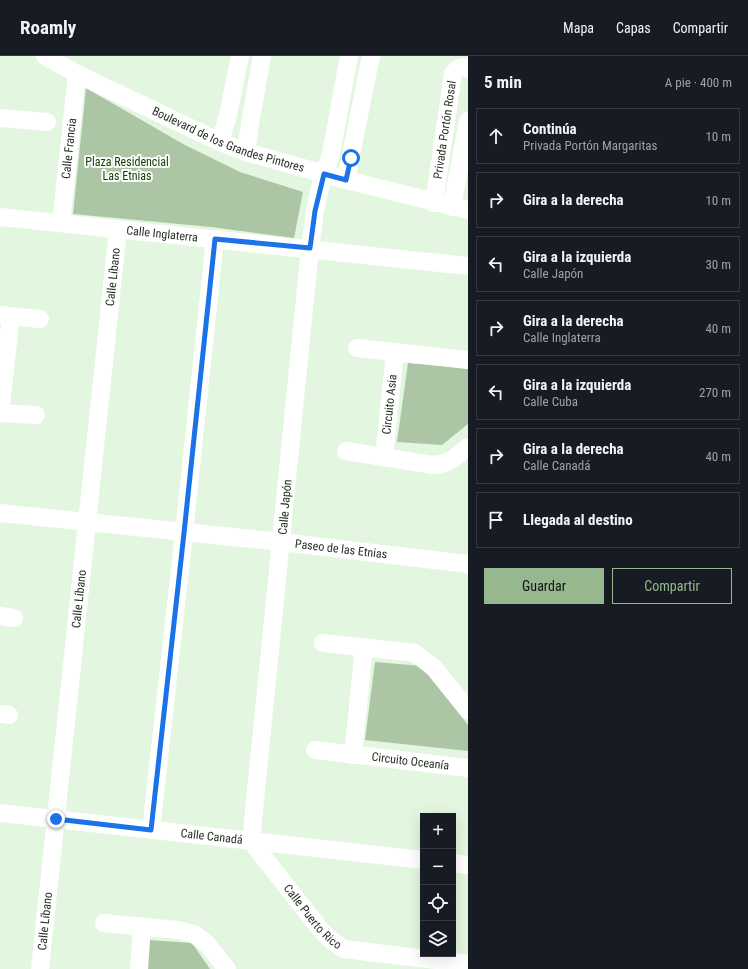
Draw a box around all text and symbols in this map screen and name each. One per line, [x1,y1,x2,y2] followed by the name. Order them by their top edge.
[20,16,76,39] text: Roamly
[563,20,594,36] text: Mapa
[616,20,651,36] text: Capas
[673,20,728,36] text: Compartir
[484,72,522,92] text: 5 min
[665,75,732,90] text: A pie · 400 m
[431,80,459,180] street label: Privada Portón Rosal
[150,104,306,175] street label: Boulevard de los Grandes Pintores
[59,117,79,180] street label: Calle Francia
[523,120,577,138] text: Continúa
[485,125,507,147] icon: ahead
[705,129,731,144] text: 10 m
[523,138,657,153] text: Privada Portón Margaritas
[342,149,360,167] route start
[85,155,169,183] park label: Plaza Residencial Las Etnias
[485,189,507,211] icon: right
[523,191,624,209] text: Gira a la derecha
[705,193,731,208] text: 10 m
[126,223,199,245] street label: Calle Inglaterra
[103,247,123,307] street label: Calle Líbano
[523,248,631,266] text: Gira a la izquierda
[485,253,507,275] icon: left
[705,257,731,272] text: 30 m
[523,266,583,281] text: Calle Japón
[523,312,624,330] text: Gira a la derecha
[485,317,507,339] icon: right
[705,321,731,336] text: 40 m
[523,330,601,345] text: Calle Inglaterra
[379,373,400,435] street label: Circuito Asia
[523,376,631,394] text: Gira a la izquierda
[485,381,507,403] icon: left
[699,385,731,400] text: 270 m
[523,394,578,409] text: Calle Cuba
[523,440,624,458] text: Gira a la derecha
[485,445,507,467] icon: right
[705,449,731,464] text: 40 m
[523,458,590,473] text: Calle Canadá
[276,478,294,535] street label: Calle Japón
[485,509,507,531] icon: arrive
[523,511,633,529] text: Llegada al destino
[294,537,388,561] street label: Paseo de las Etnias
[484,568,604,604] button: Guardar
[612,568,732,604] button: Compartir
[69,569,89,629] street label: Calle Líbano
[371,750,450,773] street label: Circuito Oceanía
[47,810,65,828] route end
[420,813,456,957] map controls
[420,813,456,849] button: +
[180,826,244,847] street label: Calle Canadá
[420,849,456,885] button: −
[281,882,344,952] street label: Calle Puerto Rico
[420,885,456,921] button: locate
[35,891,55,951] street label: Calle Líbano
[420,921,456,957] button: layers

